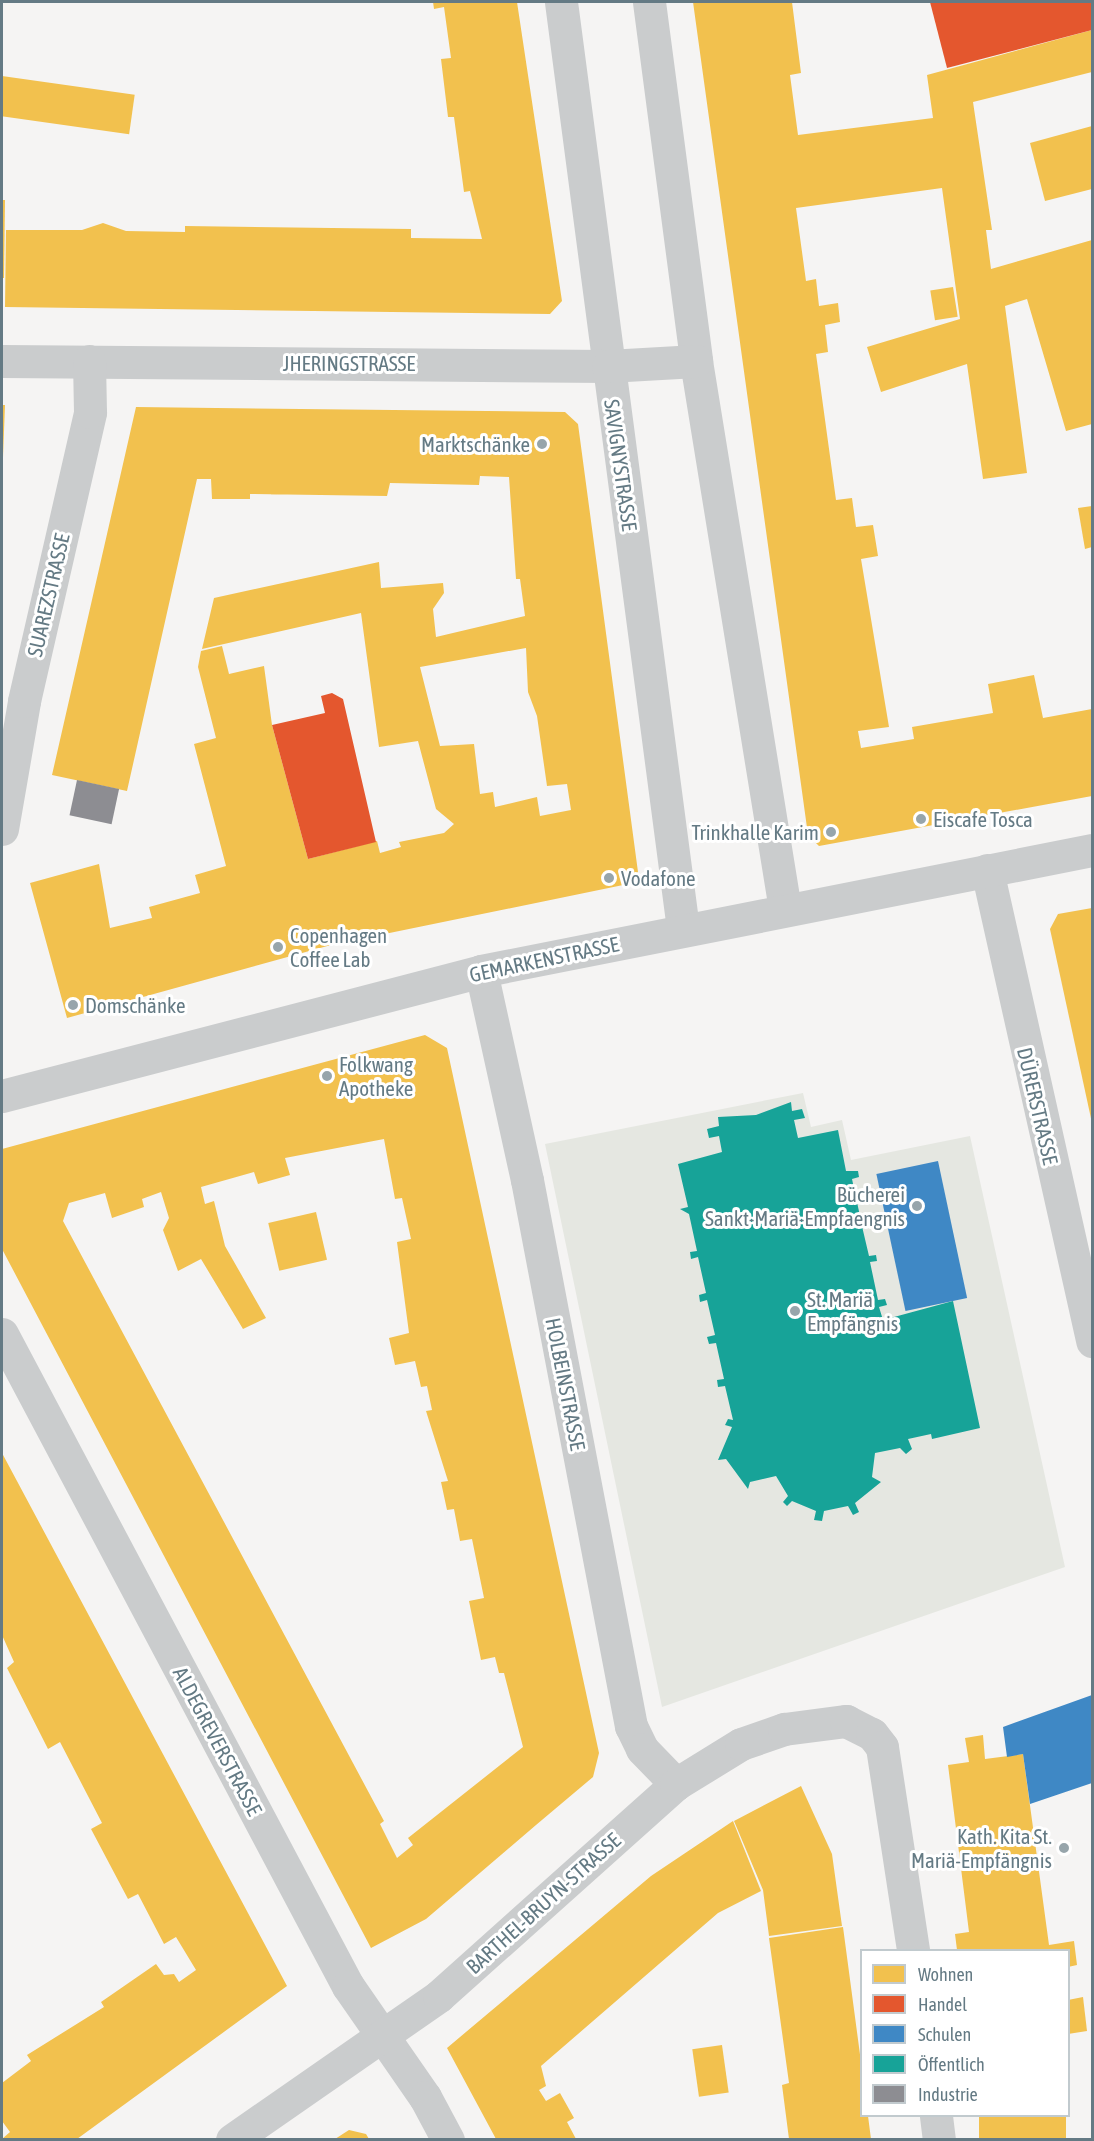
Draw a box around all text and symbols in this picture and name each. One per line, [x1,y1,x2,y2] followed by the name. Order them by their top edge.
[283,350,415,376] street label: JHERINGSTRASSE
[599,398,643,532] street label: SAVIGNYSTRASSE
[421,431,530,457] place label: Marktschänke
[535,437,549,451] marker: Marktschänke
[22,531,74,659] street label: SUAREZSTRASSE
[933,806,1033,832] place label: Eiscafe Tosca
[914,812,928,826] marker: Eiscafe Tosca
[692,819,819,845] place label: Trinkhalle Karim
[824,825,838,839] marker: Trinkhalle Karim
[621,865,696,891] place label: Vodafone
[602,871,616,885] marker: Vodafone
[290,922,387,972] place label: Copenhagen Coffee Lab
[467,931,621,987] street label: GEMARKENSTRASSE
[271,940,285,954] marker: Copenhagen Coffee Lab
[85,992,185,1018] place label: Domschänke
[66,998,80,1012] marker: Domschänke
[1012,1045,1064,1167] street label: DÜRERSTRASSE
[339,1051,413,1101] place label: Folkwang Apotheke
[320,1069,334,1083] marker: Folkwang Apotheke
[705,1181,905,1231] place label: Bücherei Sankt-Mariä-Empfaengnis
[910,1199,924,1213] marker: Bücherei Sankt-Mariä-Empfaengnis
[807,1286,898,1336] place label: St. Mariä Empfängnis
[788,1304,802,1318] marker: St. Mariä Empfängnis
[541,1316,591,1452] street label: HOLBEINSTRASSE
[168,1662,268,1820] street label: ALDEGREVERSTRASSE
[911,1823,1052,1873] place label: Kath. Kita St. Mariä-Empfängnis
[461,1827,625,1979] street label: BARTHEL-BRUYN-STRASSE
[1057,1841,1071,1855] marker: Kath. Kita St. Mariä-Empfängnis
[860,1949,1070,2117] legend
[918,1964,973,1985] text: Wohnen
[918,1994,967,2015] text: Handel
[918,2024,971,2045] text: Schulen
[918,2054,985,2075] text: Öffentlich
[918,2084,978,2105] text: Industrie

